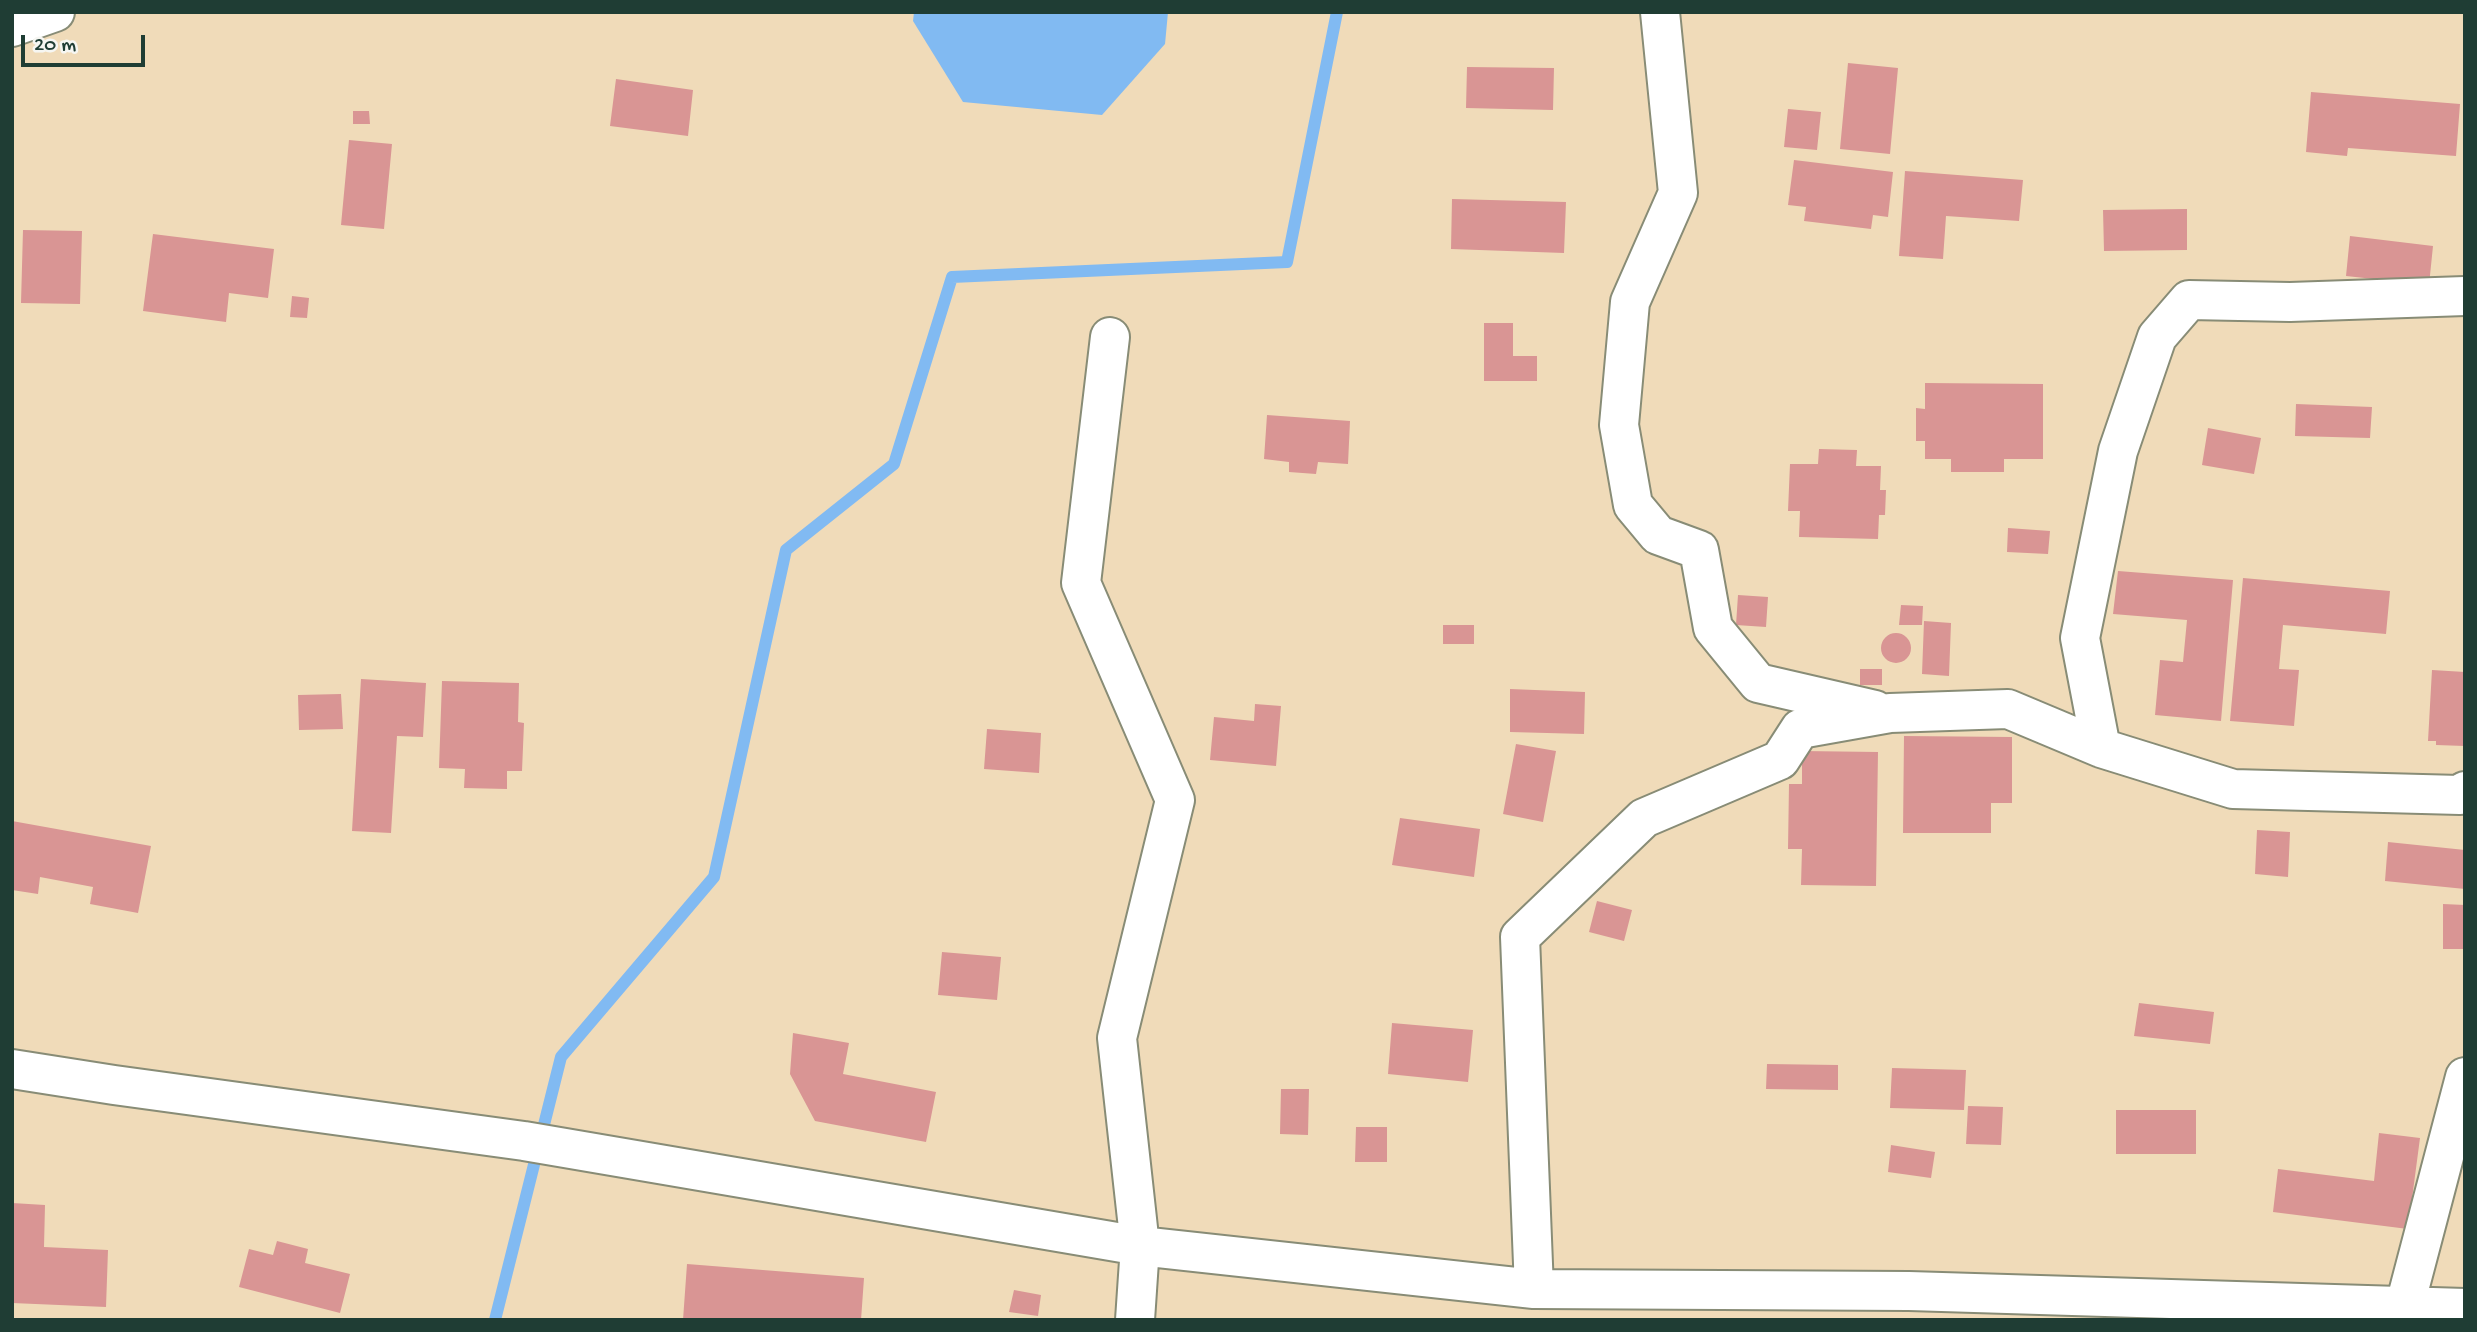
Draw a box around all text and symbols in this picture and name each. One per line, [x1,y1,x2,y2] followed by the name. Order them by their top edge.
[24,21,149,65] scale bar
[34,34,76,59] text: 20 m

